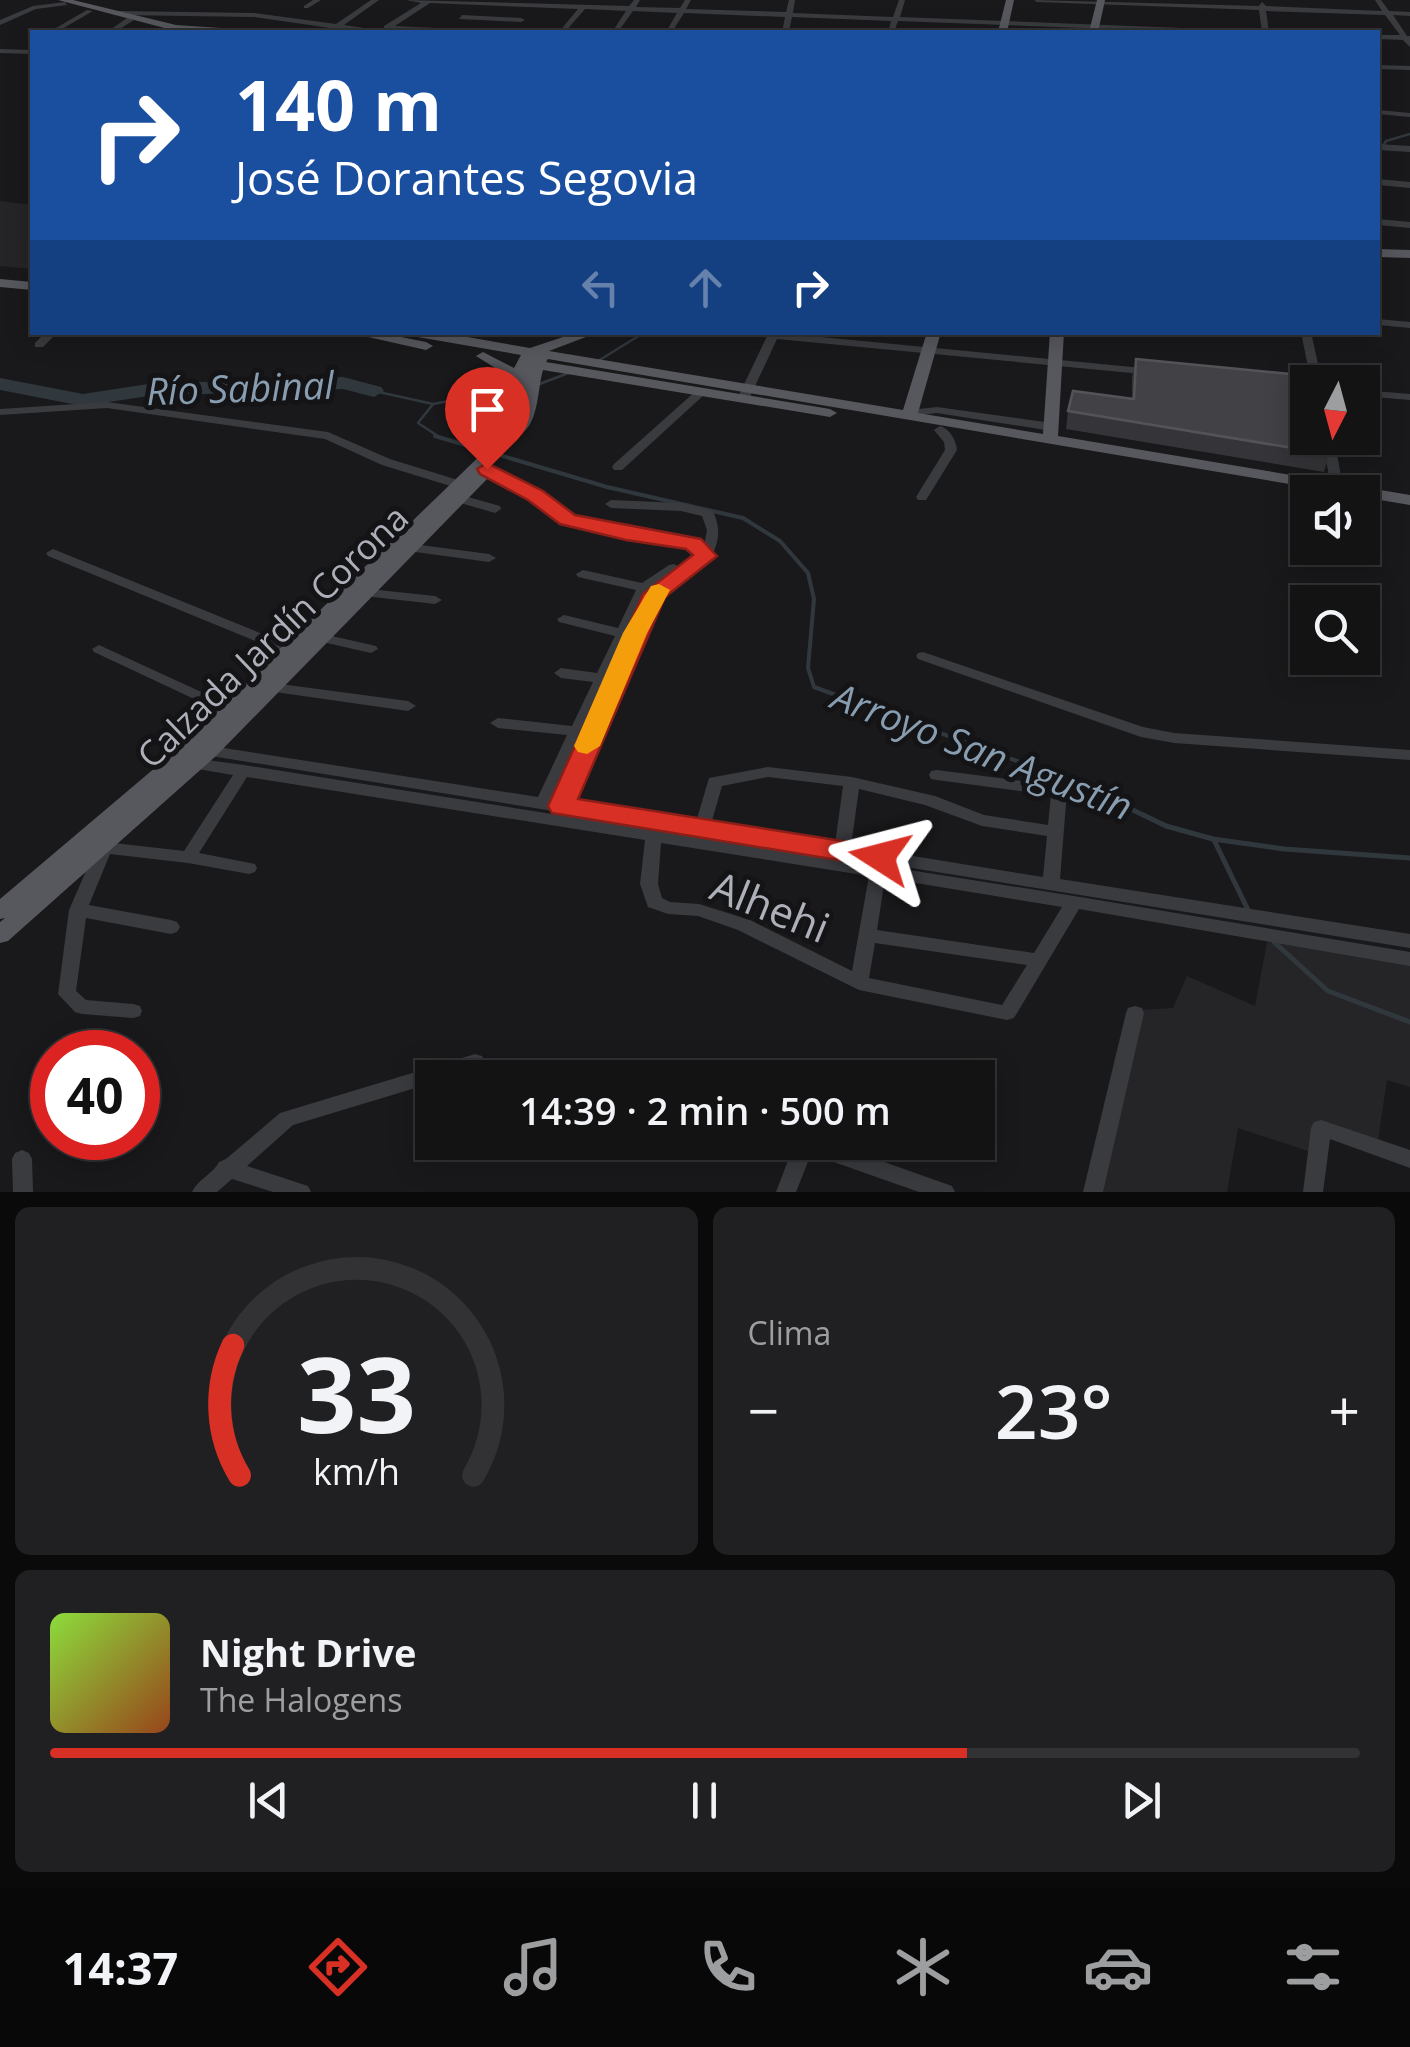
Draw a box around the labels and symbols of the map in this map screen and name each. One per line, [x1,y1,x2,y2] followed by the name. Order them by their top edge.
[145,358,336,416] water label: Río Sabinal
[1290,365,1380,455] north arrow
[445,367,530,470] pin
[126,494,418,778] street label: Calzada Jardín Corona
[823,668,1140,831] water label: Arroyo San Agustín
[828,805,932,909] position arrow
[703,856,838,955] street label: Alhehi
[30,1030,160,1160] speed limit sign: 40

